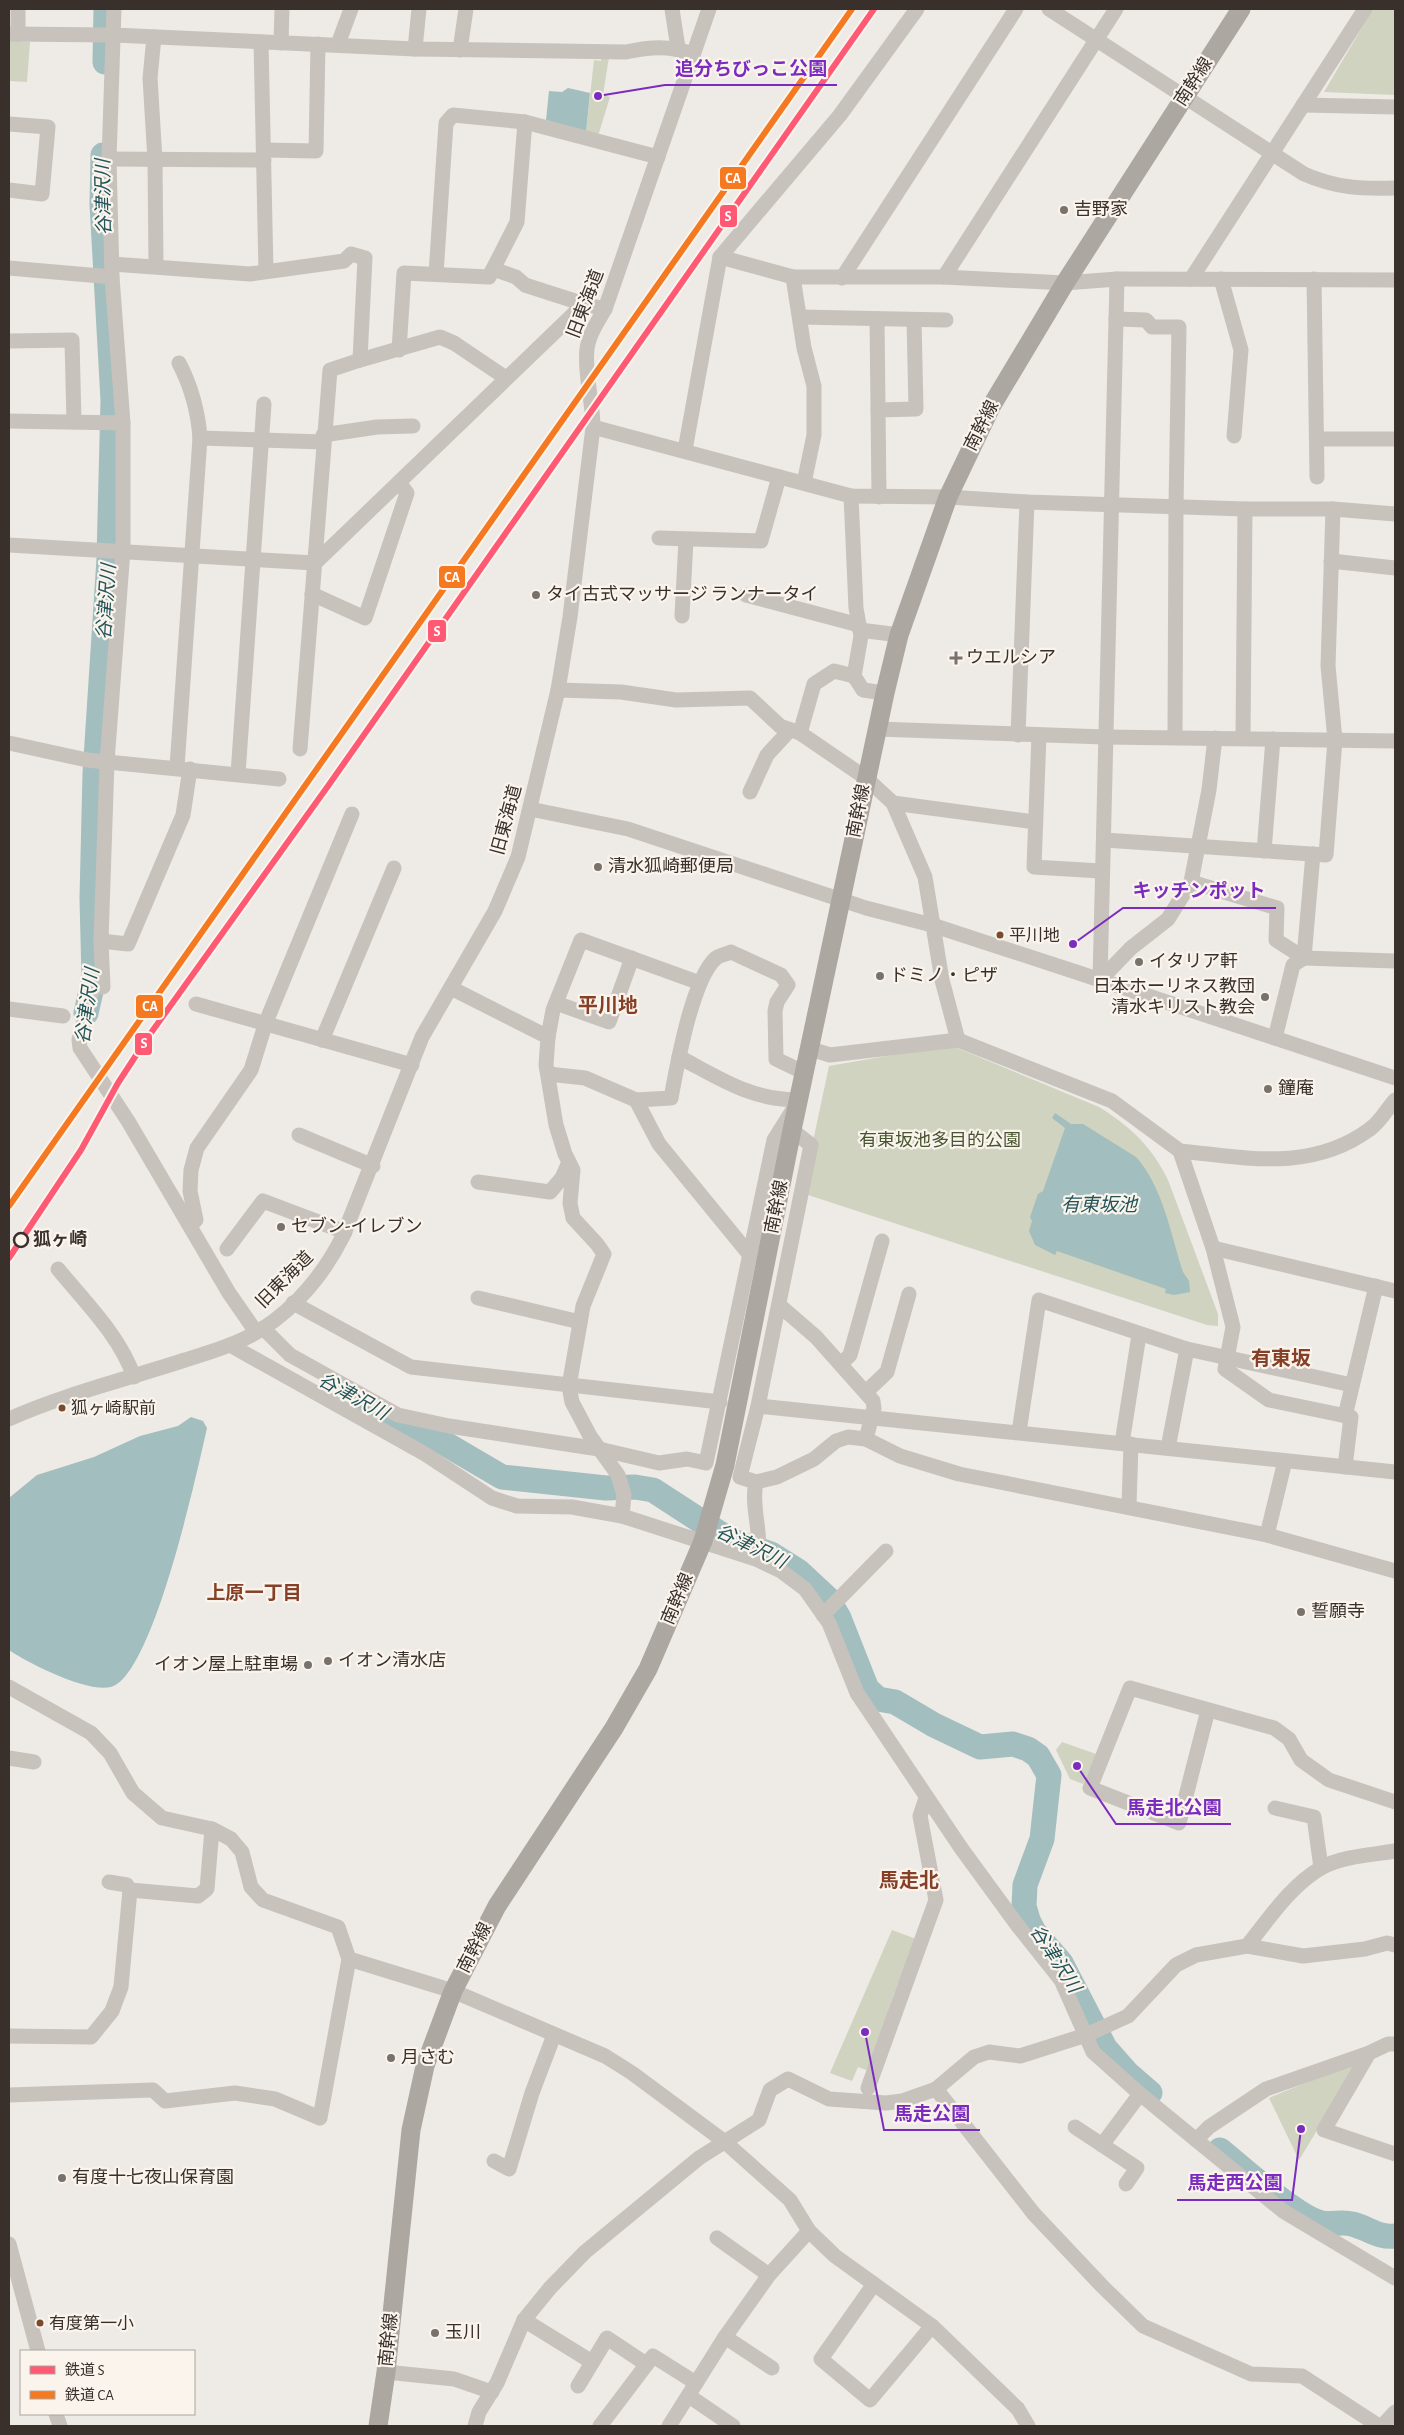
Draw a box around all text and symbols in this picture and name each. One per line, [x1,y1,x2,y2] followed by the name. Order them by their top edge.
[665,51,837,85] callout: 追分ちびっこ公園
[1170,53,1216,110] street label: 南幹線
[675,59,827,79] text: 追分ちびっこ公園
[93,157,114,235] water label: 谷津沢川
[719,166,747,190] line badge: CA
[725,172,741,186] text: CA
[1074,200,1128,219] place label: 吉野家
[719,204,738,228] line badge: S
[1058,204,1070,216] marker: 吉野家
[725,210,732,224] text: S
[563,266,607,341] street label: 旧東海道
[960,397,1002,454] street label: 南幹線
[94,561,119,641] water label: 谷津沢川
[438,565,466,589] line badge: CA
[444,571,460,585] text: CA
[546,585,819,604] place label: タイ古式マッサージ ランナータイ
[530,589,542,601] marker: タイ古式マッサージ ランナータイ
[427,619,447,643] line badge: S
[434,625,441,639] text: S
[966,649,1056,667] place label: ウエルシア
[950,652,962,664] marker: ウエルシア
[487,782,525,857] street label: 旧東海道
[843,782,873,839] street label: 南幹線
[608,856,734,876] place label: 清水狐崎郵便局
[592,861,604,873] marker: 清水狐崎郵便局
[1123,874,1276,908] callout: キッチンポット
[1132,881,1266,901] text: キッチンポット
[1009,926,1060,944] place label: 平川地
[995,930,1005,940] marker: 平川地
[1149,952,1238,971] place label: イタリア軒
[1133,956,1145,968] marker: イタリア軒
[72,965,103,1045] water label: 谷津沢川
[890,966,998,985] place label: ドミノ・ピザ
[874,970,886,982] marker: ドミノ・ピザ
[1093,976,1255,1017] place label: 日本ホーリネス教団 清水キリスト教会
[1259,991,1271,1003] marker: 日本ホーリネス教団 清水キリスト教会
[135,994,164,1019] line badge: CA
[578,995,638,1016] district label: 平川地
[142,1000,158,1014] text: CA
[134,1032,153,1056] line badge: S
[141,1037,148,1051] text: S
[1278,1078,1314,1098] place label: 鐘庵
[1262,1083,1274,1095] marker: 鐘庵
[859,1130,1021,1150] park label: 有東坂池多目的公園
[761,1178,791,1235] street label: 南幹線
[1061,1195,1139,1215] water label: 有東坂池
[291,1216,423,1236] place label: セブン-イレブン
[275,1221,287,1233] marker: セブン-イレブン
[33,1229,87,1249] place label: 狐ヶ崎
[13,1232,29,1248] marker: 狐ヶ崎
[252,1247,317,1312] street label: 旧東海道
[1251,1348,1311,1369] district label: 有東坂
[315,1369,393,1425] water label: 谷津沢川
[71,1399,156,1417] place label: 狐ヶ崎駅前
[57,1403,67,1413] marker: 狐ヶ崎駅前
[713,1521,792,1573] water label: 谷津沢川
[657,1570,697,1627] street label: 南幹線
[206,1583,302,1603] district label: 上原一丁目
[1311,1602,1365,1621] place label: 誓願寺
[1295,1606,1307,1618] marker: 誓願寺
[338,1651,446,1670] place label: イオン清水店
[154,1655,298,1674] place label: イオン屋上駐車場
[322,1655,334,1667] marker: イオン清水店
[302,1659,314,1671] marker: イオン屋上駐車場
[1116,1790,1231,1824] callout: 馬走北公園
[1126,1798,1222,1818] text: 馬走北公園
[879,1870,939,1891] district label: 馬走北
[453,1919,495,1976] street label: 南幹線
[1026,1921,1086,1998] water label: 谷津沢川
[401,2048,455,2067] place label: 月さむ
[385,2052,397,2064] marker: 月さむ
[884,2096,980,2130] callout: 馬走公園
[894,2104,970,2124] text: 馬走公園
[1177,2166,1292,2200] callout: 馬走西公園
[72,2167,234,2187] place label: 有度十七夜山保育園
[56,2172,68,2184] marker: 有度十七夜山保育園
[1187,2173,1283,2193] text: 馬走西公園
[375,2312,401,2368] street label: 南幹線
[49,2314,134,2332] place label: 有度第一小
[35,2318,45,2328] marker: 有度第一小
[445,2323,481,2342] place label: 玉川
[429,2327,441,2339] marker: 玉川
[20,2350,195,2415] legend
[65,2362,105,2378] text: 鉄道 S
[65,2387,114,2403] text: 鉄道 CA

